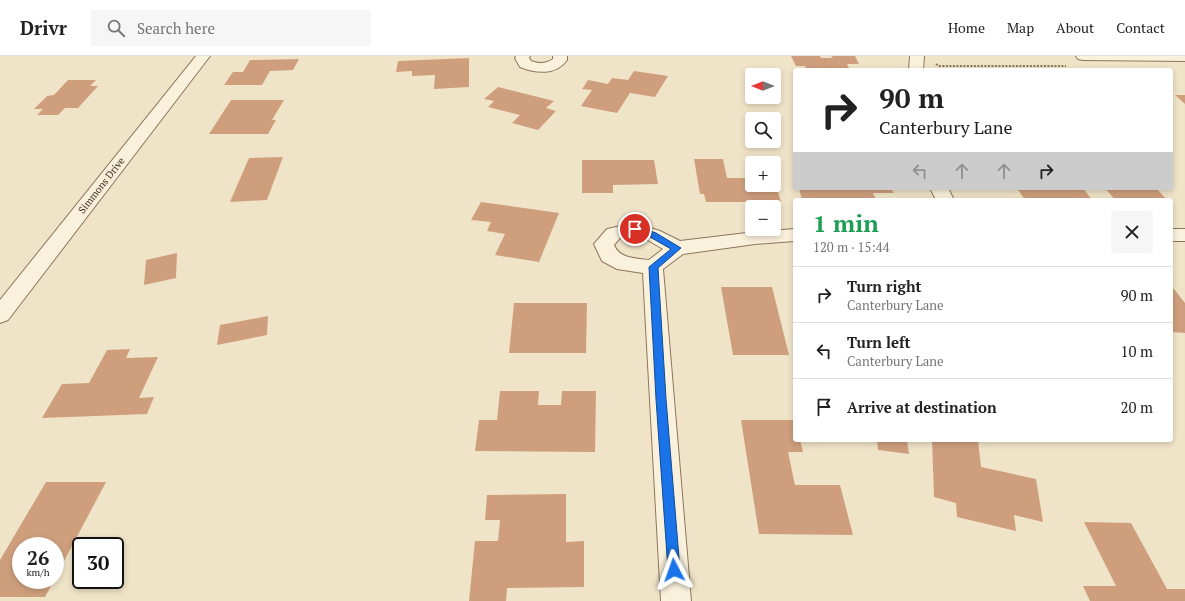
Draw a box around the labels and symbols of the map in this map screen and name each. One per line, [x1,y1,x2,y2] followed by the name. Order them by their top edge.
[745,68,781,104] north arrow
[75,155,127,216] street label: Simmons Drive
[618,212,652,246] pin
[72,537,124,589] speed limit sign: 30
[653,549,695,591] position arrow

